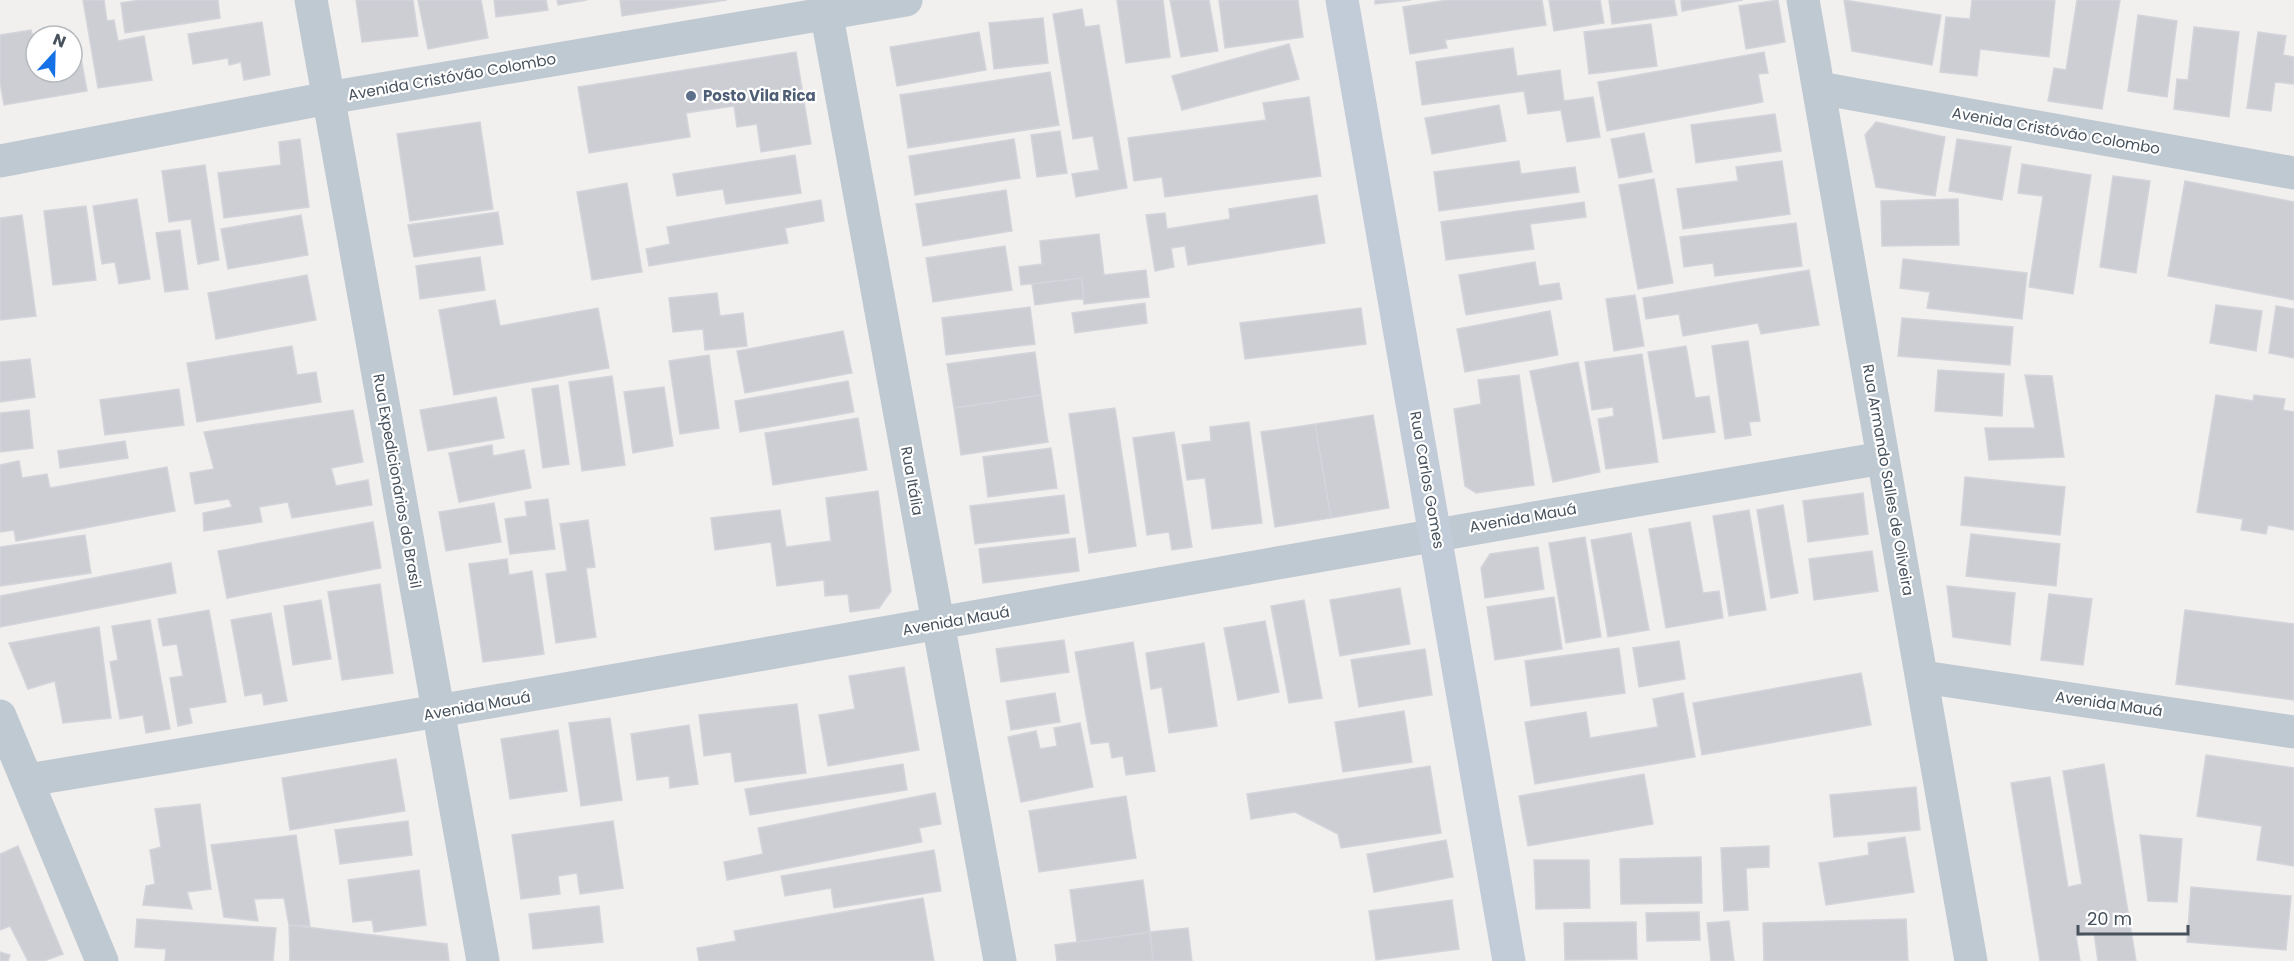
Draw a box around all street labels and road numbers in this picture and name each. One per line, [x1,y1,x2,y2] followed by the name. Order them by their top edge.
[346,48,558,105] street label: Avenida Cristóvão Colombo
[1950,102,2162,159] street label: Avenida Cristóvão Colombo
[1858,363,1919,597] street label: Rua Armando Salles de Oliveira
[368,372,427,590] street label: Rua Expedicionários do Brasil
[1405,410,1450,550] street label: Rua Carlos Gomes
[896,445,929,517] street label: Rua Itália
[1468,498,1578,537] street label: Avenida Mauá
[901,601,1011,640] street label: Avenida Mauá
[422,686,532,725] street label: Avenida Mauá
[2054,686,2164,721] street label: Avenida Mauá

